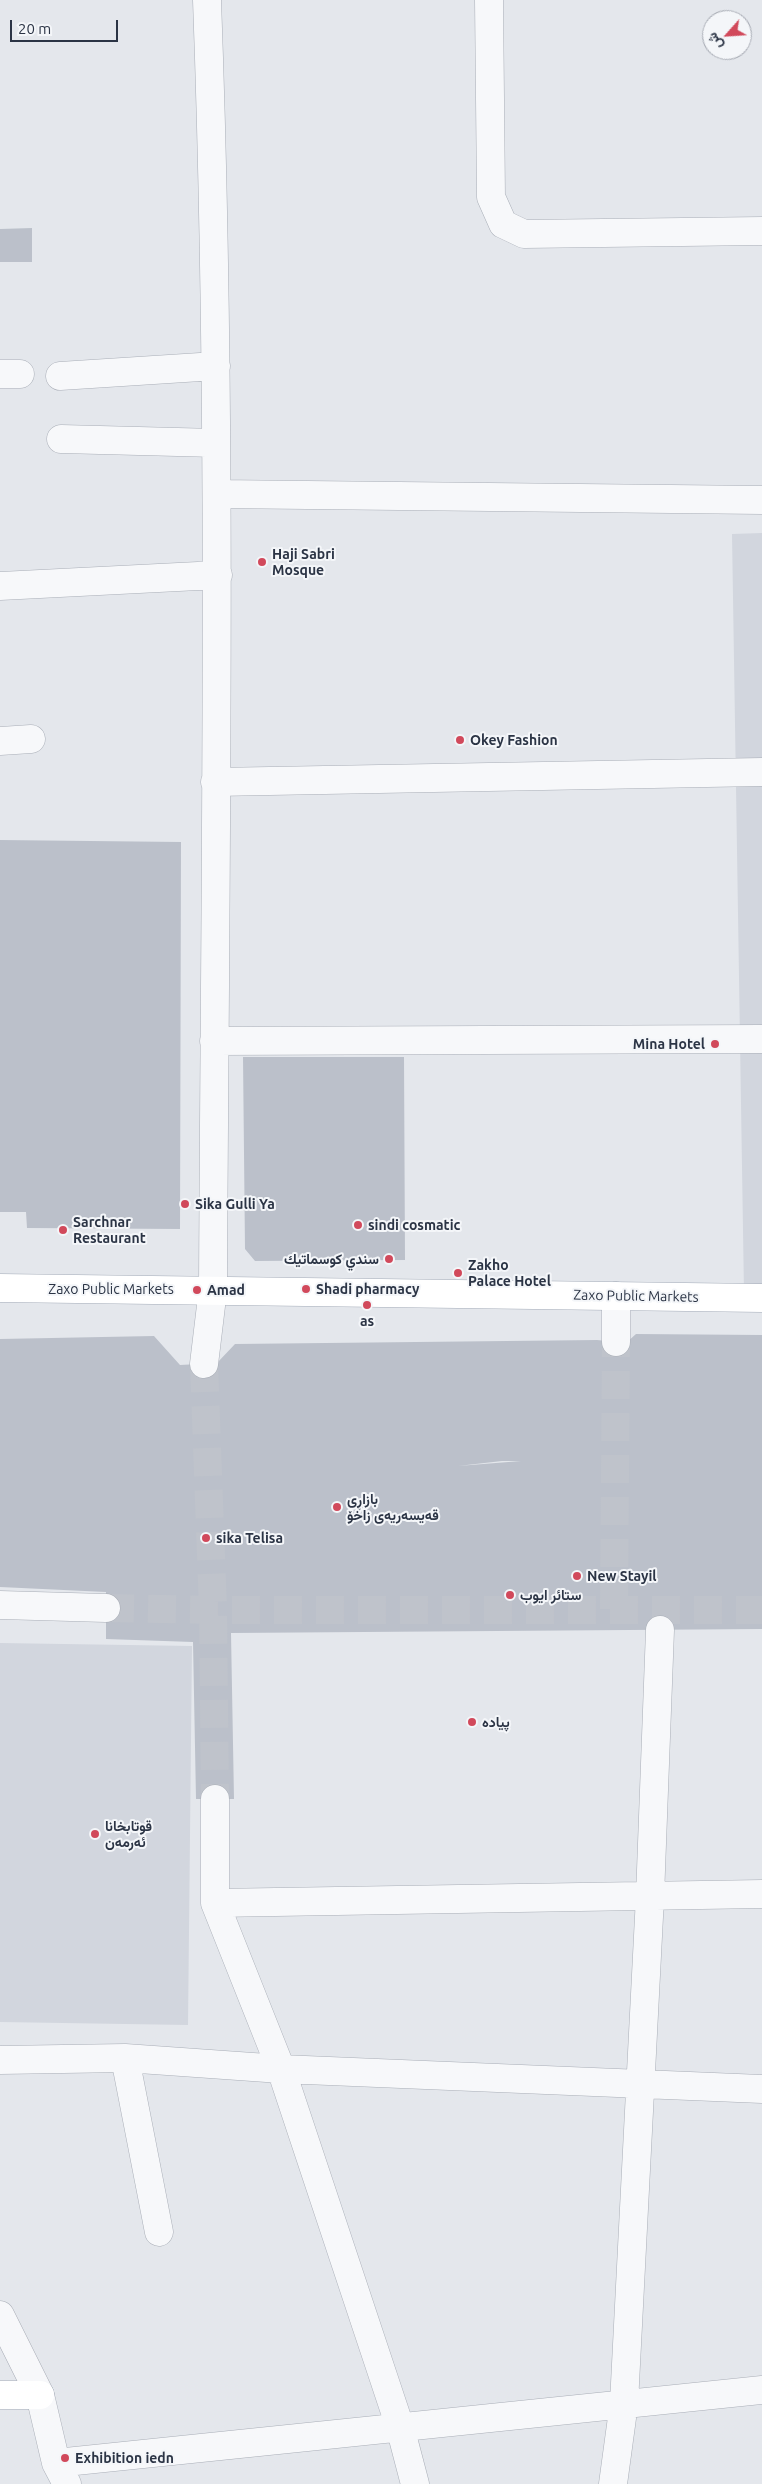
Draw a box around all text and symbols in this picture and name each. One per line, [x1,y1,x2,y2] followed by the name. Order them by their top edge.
[12,10,120,42] scale bar
[702,10,752,60] north arrow
[18,20,51,37] text: 20 m
[704,30,725,52] text: ش
[272,546,335,578] place label: Haji Sabri Mosque
[256,556,268,568] marker: Haji Sabri Mosque
[470,732,558,748] place label: Okey Fashion
[454,734,466,746] marker: Okey Fashion
[633,1036,705,1052] place label: Mina Hotel
[709,1038,721,1050] marker: Mina Hotel
[195,1196,275,1212] place label: Sika Gulli Ya
[179,1198,191,1210] marker: Sika Gulli Ya
[73,1214,146,1246] place label: Sarchnar Restaurant
[368,1217,460,1233] place label: sindi cosmatic
[352,1219,364,1231] marker: sindi cosmatic
[57,1224,69,1236] marker: Sarchnar Restaurant
[284,1251,379,1267] place label: سندي کوسماتیك
[383,1253,395,1265] marker: سندي کوسماتیك
[468,1257,551,1290] place label: Zakho Palace Hotel
[452,1267,464,1279] marker: Zakho Palace Hotel
[48,1281,174,1297] street label: Zaxo Public Markets
[316,1281,419,1297] place label: Shadi pharmacy
[207,1282,245,1298] place label: Amad
[300,1283,312,1295] marker: Shadi pharmacy
[191,1284,203,1296] marker: Amad
[573,1287,699,1305] street label: Zaxo Public Markets
[361,1299,373,1311] marker: as
[360,1313,374,1329] place label: as
[347,1491,439,1524] place label: بازاڕی قەیسەریەی زاخۆ
[331,1501,343,1513] marker: بازاڕی قەیسەریەی زاخۆ
[216,1530,283,1546] place label: sika Telisa
[200,1532,212,1544] marker: sika Telisa
[587,1568,657,1584] place label: New Stayil
[571,1570,583,1582] marker: New Stayil
[520,1587,581,1603] place label: ستائر ايوب
[504,1589,516,1601] marker: ستائر ايوب
[482,1714,510,1730] place label: پیادە
[466,1716,478,1728] marker: پیادە
[105,1818,152,1850] place label: قوتابخانا ئه‌رمه‌ن
[89,1828,101,1840] marker: قوتابخانا ئه‌رمه‌ن
[75,2450,174,2466] place label: Exhibition iedn
[59,2452,71,2464] marker: Exhibition iedn

